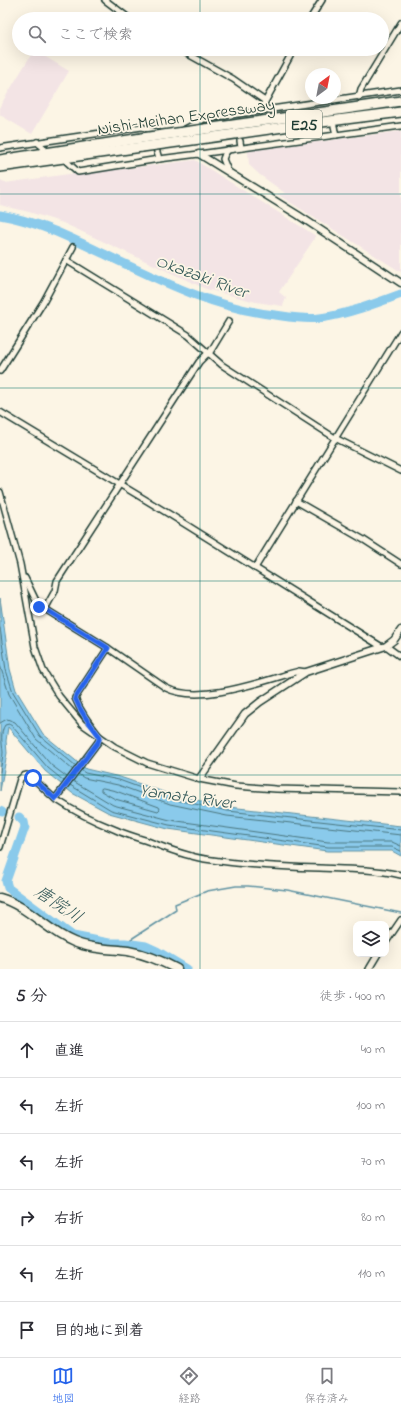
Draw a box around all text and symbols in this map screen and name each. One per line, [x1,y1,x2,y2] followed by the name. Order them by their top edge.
[12,12,389,56] search box
[26,23,48,45] icon: search
[58,24,133,46] text: ここで検索
[305,68,341,104] north arrow
[96,93,277,143] street label: Nishi-Meihan Expressway
[286,110,322,138] road number: E25
[151,249,253,307] water label: Okazaki River
[30,598,48,616] route end
[24,769,42,787] route start
[137,778,238,818] water label: Yamato River
[28,880,88,932] water label: 唐院川
[353,921,389,957] map controls
[353,921,389,957] button: layers
[16,984,47,1009] text: 5 分
[320,987,385,1006] text: 徒歩 · 400 m
[16,1039,38,1061] icon: ahead
[54,1040,84,1062] text: 直進
[361,1040,385,1059] text: 40 m
[16,1095,38,1117] icon: left
[54,1096,84,1118] text: 左折
[356,1096,385,1115] text: 100 m
[16,1151,38,1173] icon: left
[54,1152,84,1174] text: 左折
[361,1152,385,1171] text: 70 m
[16,1207,38,1229] icon: right
[54,1208,84,1230] text: 右折
[361,1208,385,1227] text: 80 m
[16,1263,38,1285] icon: left
[54,1264,84,1286] text: 左折
[358,1264,385,1283] text: 110 m
[16,1319,38,1341] icon: arrive
[54,1320,144,1342] text: 目的地に到着
[52,1365,74,1407] tab: 地図
[178,1365,200,1407] tab: 経路
[305,1365,349,1407] tab: 保存済み

